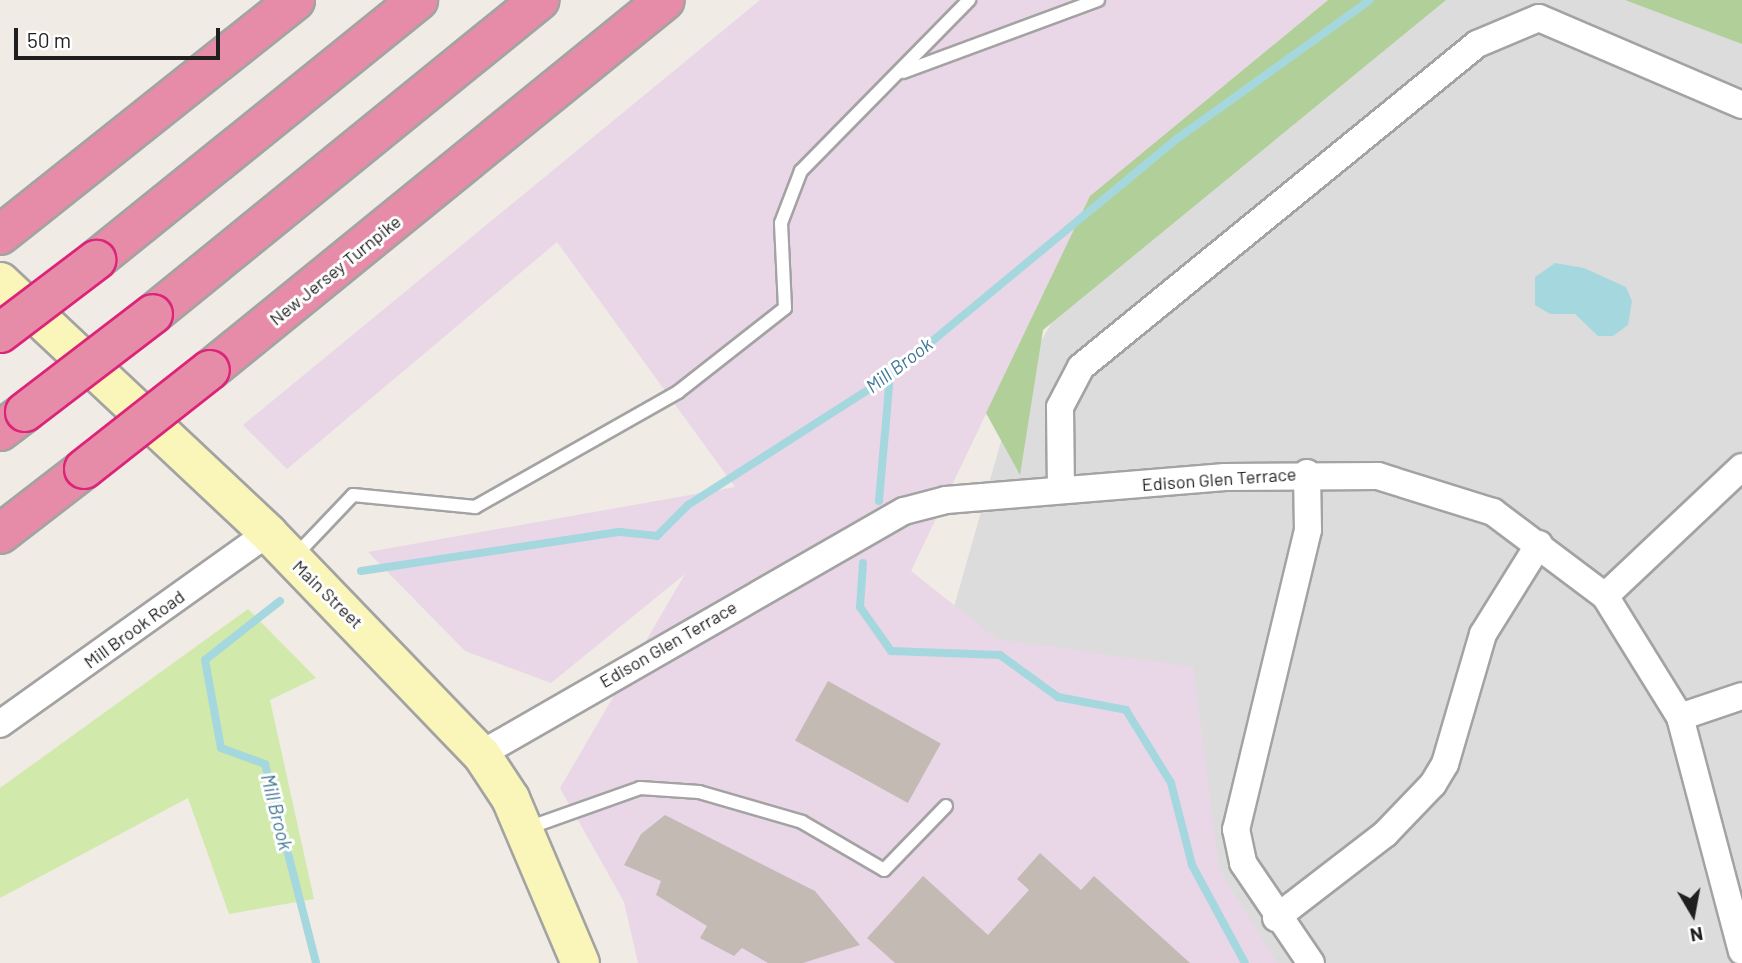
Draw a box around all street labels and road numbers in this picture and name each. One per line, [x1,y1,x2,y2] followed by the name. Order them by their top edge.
[265,210,405,330] street label: New Jersey Turnpike
[1141,463,1297,495] street label: Edison Glen Terrace
[288,555,368,633] street label: Main Street
[79,585,189,673] street label: Mill Brook Road
[596,596,740,692] street label: Edison Glen Terrace

